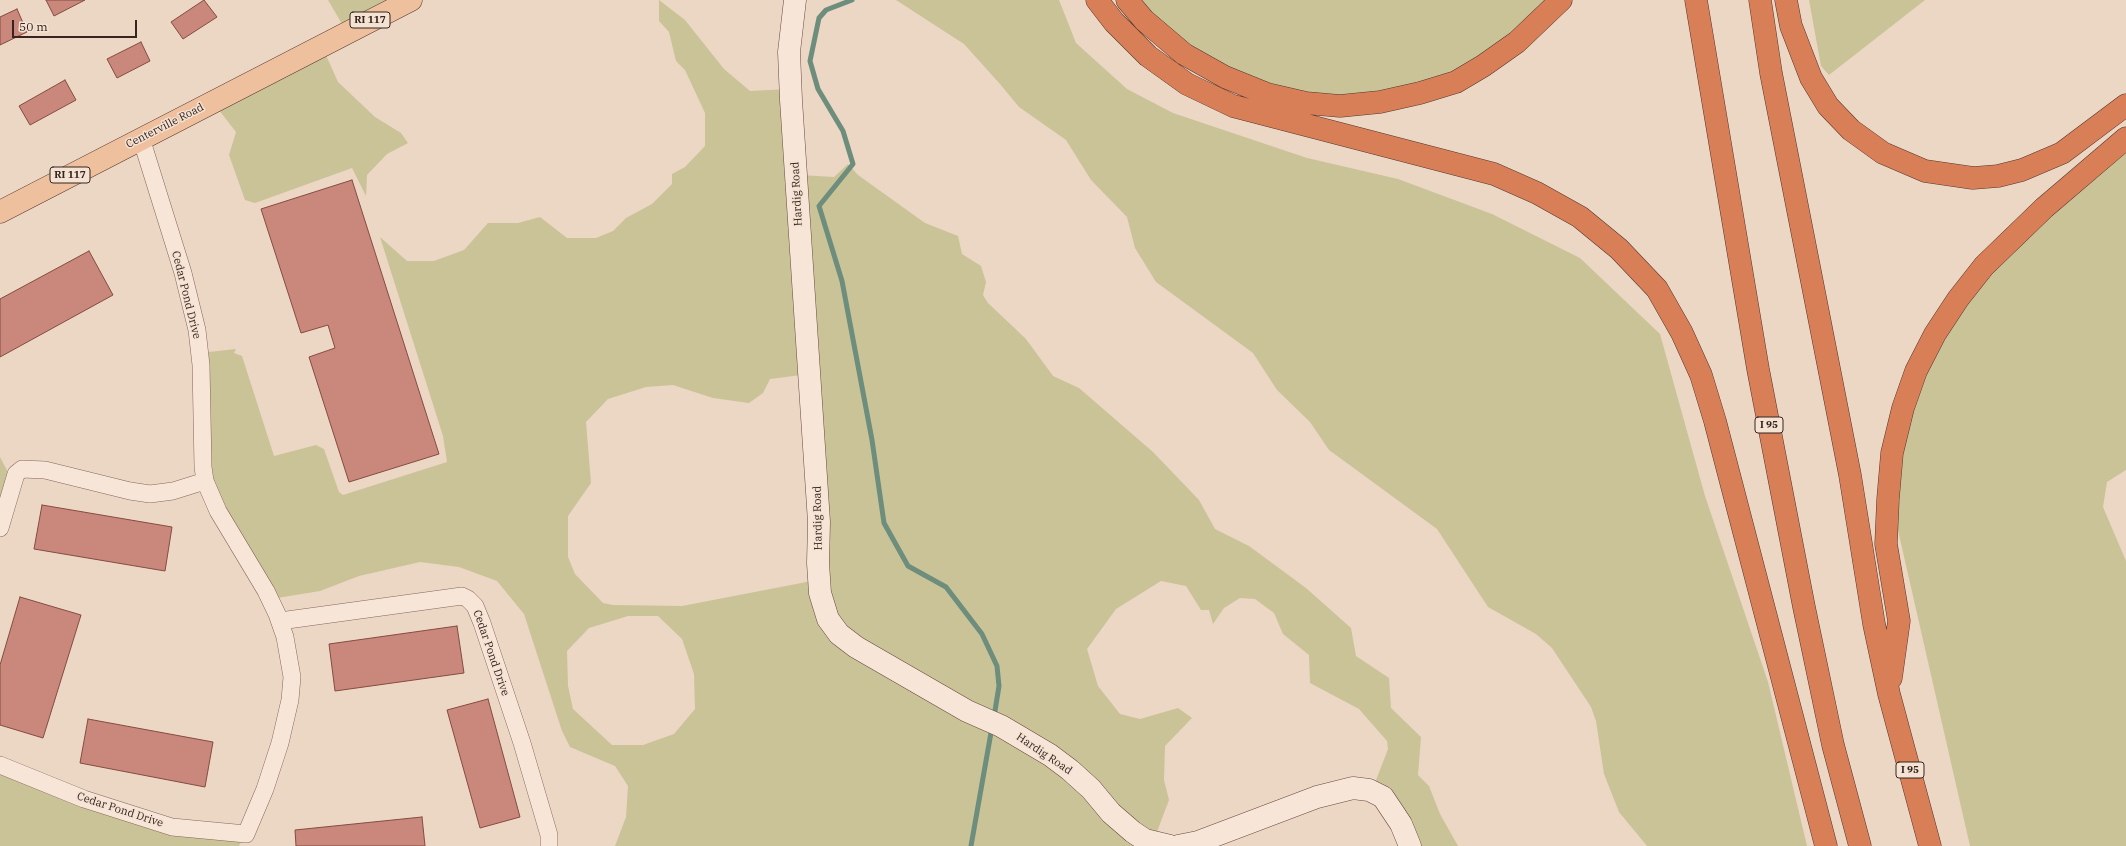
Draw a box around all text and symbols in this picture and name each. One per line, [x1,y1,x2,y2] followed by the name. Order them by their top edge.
[14,12,139,38] scale bar
[350,12,390,28] road number: RI 117
[19,19,48,34] text: 50 m
[124,101,206,151] street label: Centerville Road
[789,161,805,227] street label: Hardig Road
[50,167,90,183] road number: RI 117
[169,250,203,340] street label: Cedar Pond Drive
[1755,417,1783,433] road number: I 95
[811,486,825,550] street label: Hardig Road
[470,608,512,698] street label: Cedar Pond Drive
[1014,731,1074,777] street label: Hardig Road
[1896,762,1924,778] road number: I 95
[75,790,165,830] street label: Cedar Pond Drive

